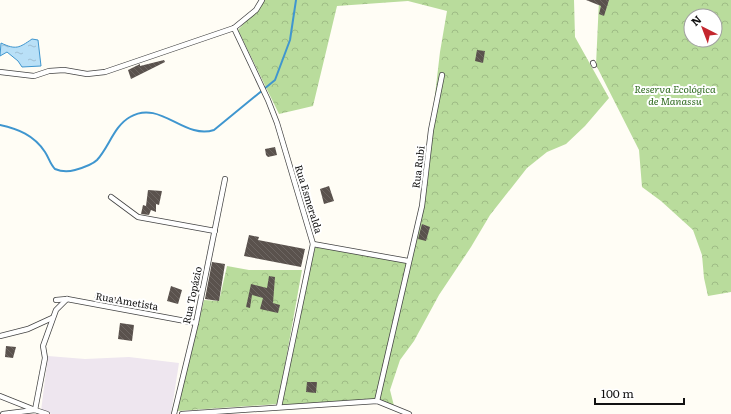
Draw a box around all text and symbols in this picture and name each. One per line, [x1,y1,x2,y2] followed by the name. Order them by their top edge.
[683,8,723,48] north arrow
[687,11,704,29] text: N
[634,81,716,108] park label: Reserva Ecológica de Manassu
[407,144,428,189] street label: Rua Rubi
[292,163,327,236] street label: Rua Esmeralda
[178,265,205,325] street label: Rua Topázio
[95,288,160,314] street label: Rua Ametista
[595,380,684,406] scale bar
[601,384,634,402] text: 100 m

